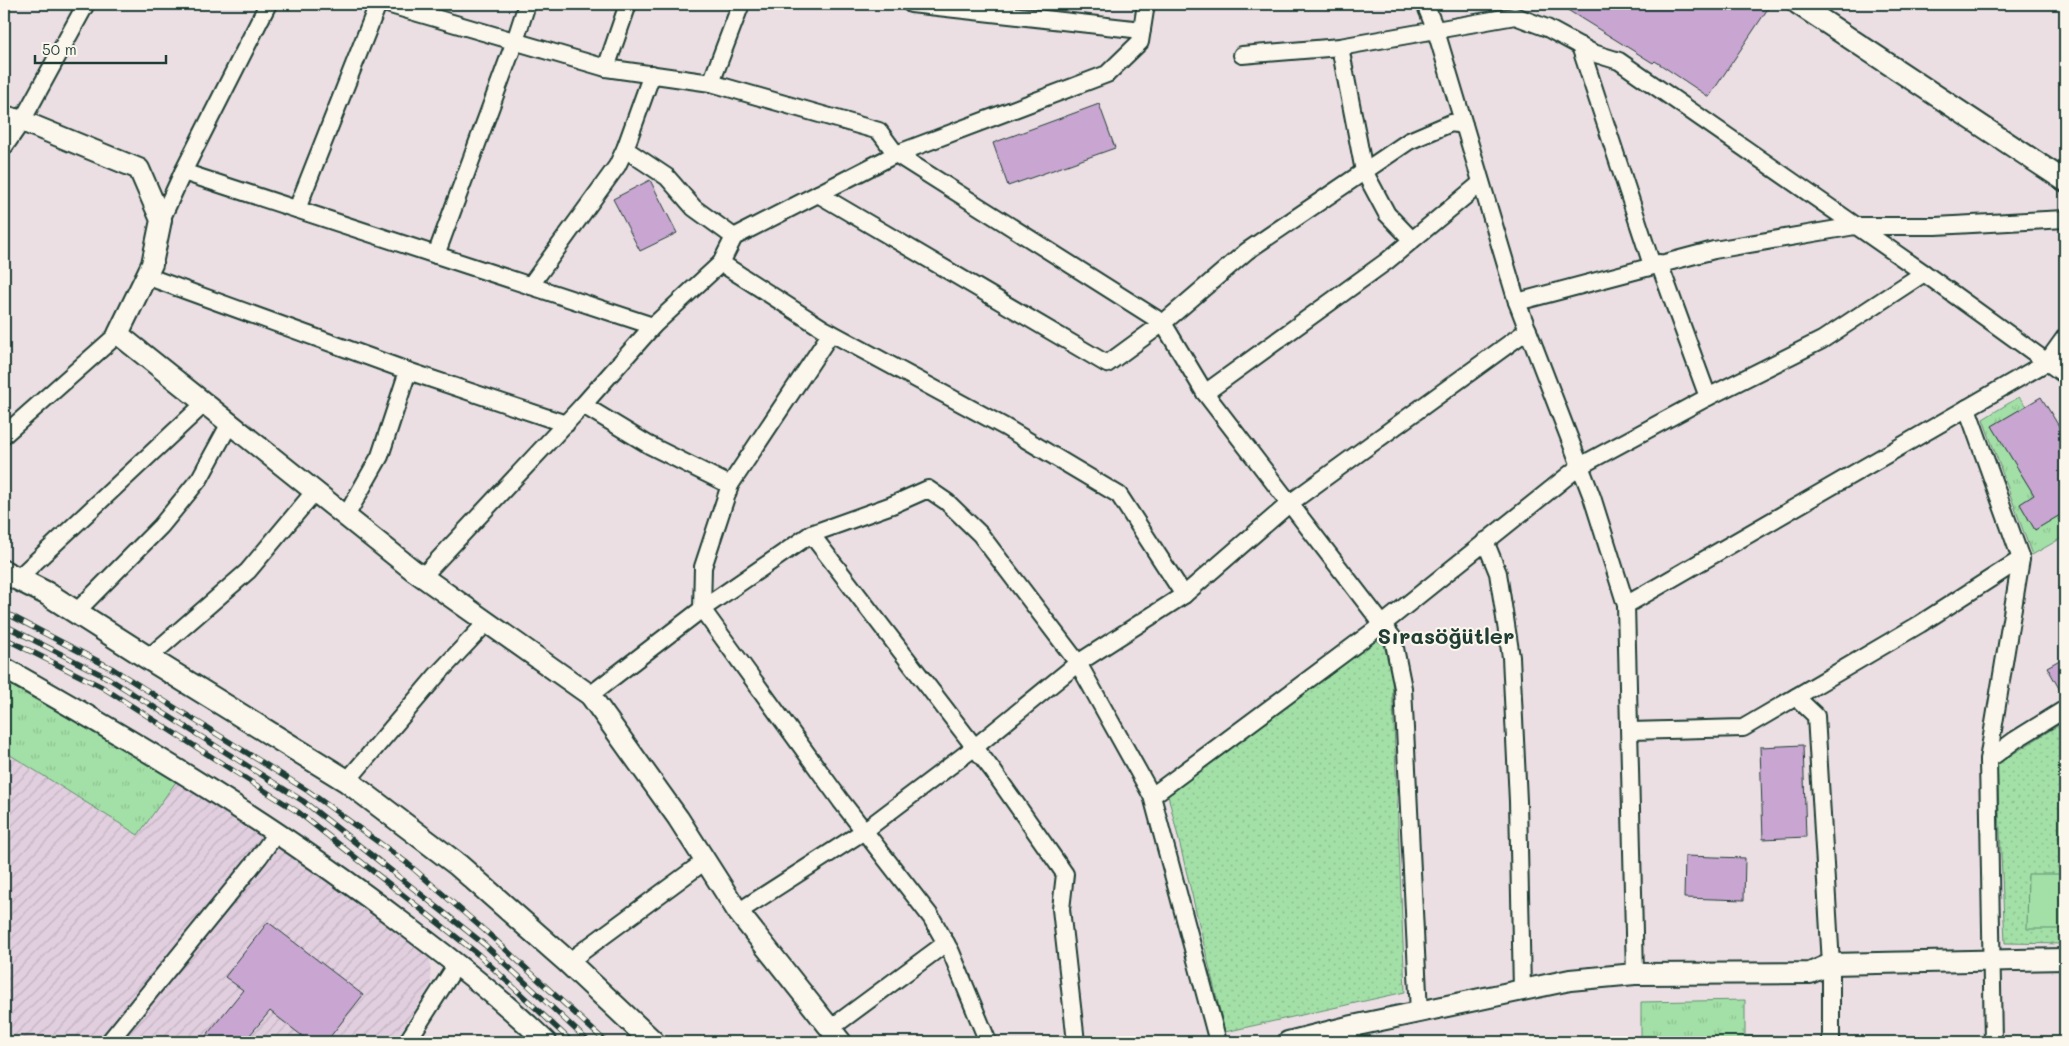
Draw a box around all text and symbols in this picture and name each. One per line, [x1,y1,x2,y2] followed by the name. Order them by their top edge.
[35,32,166,64] scale bar
[42,39,77,59] text: 50 m
[1378,621,1514,650] district label: Sırasöğütler

